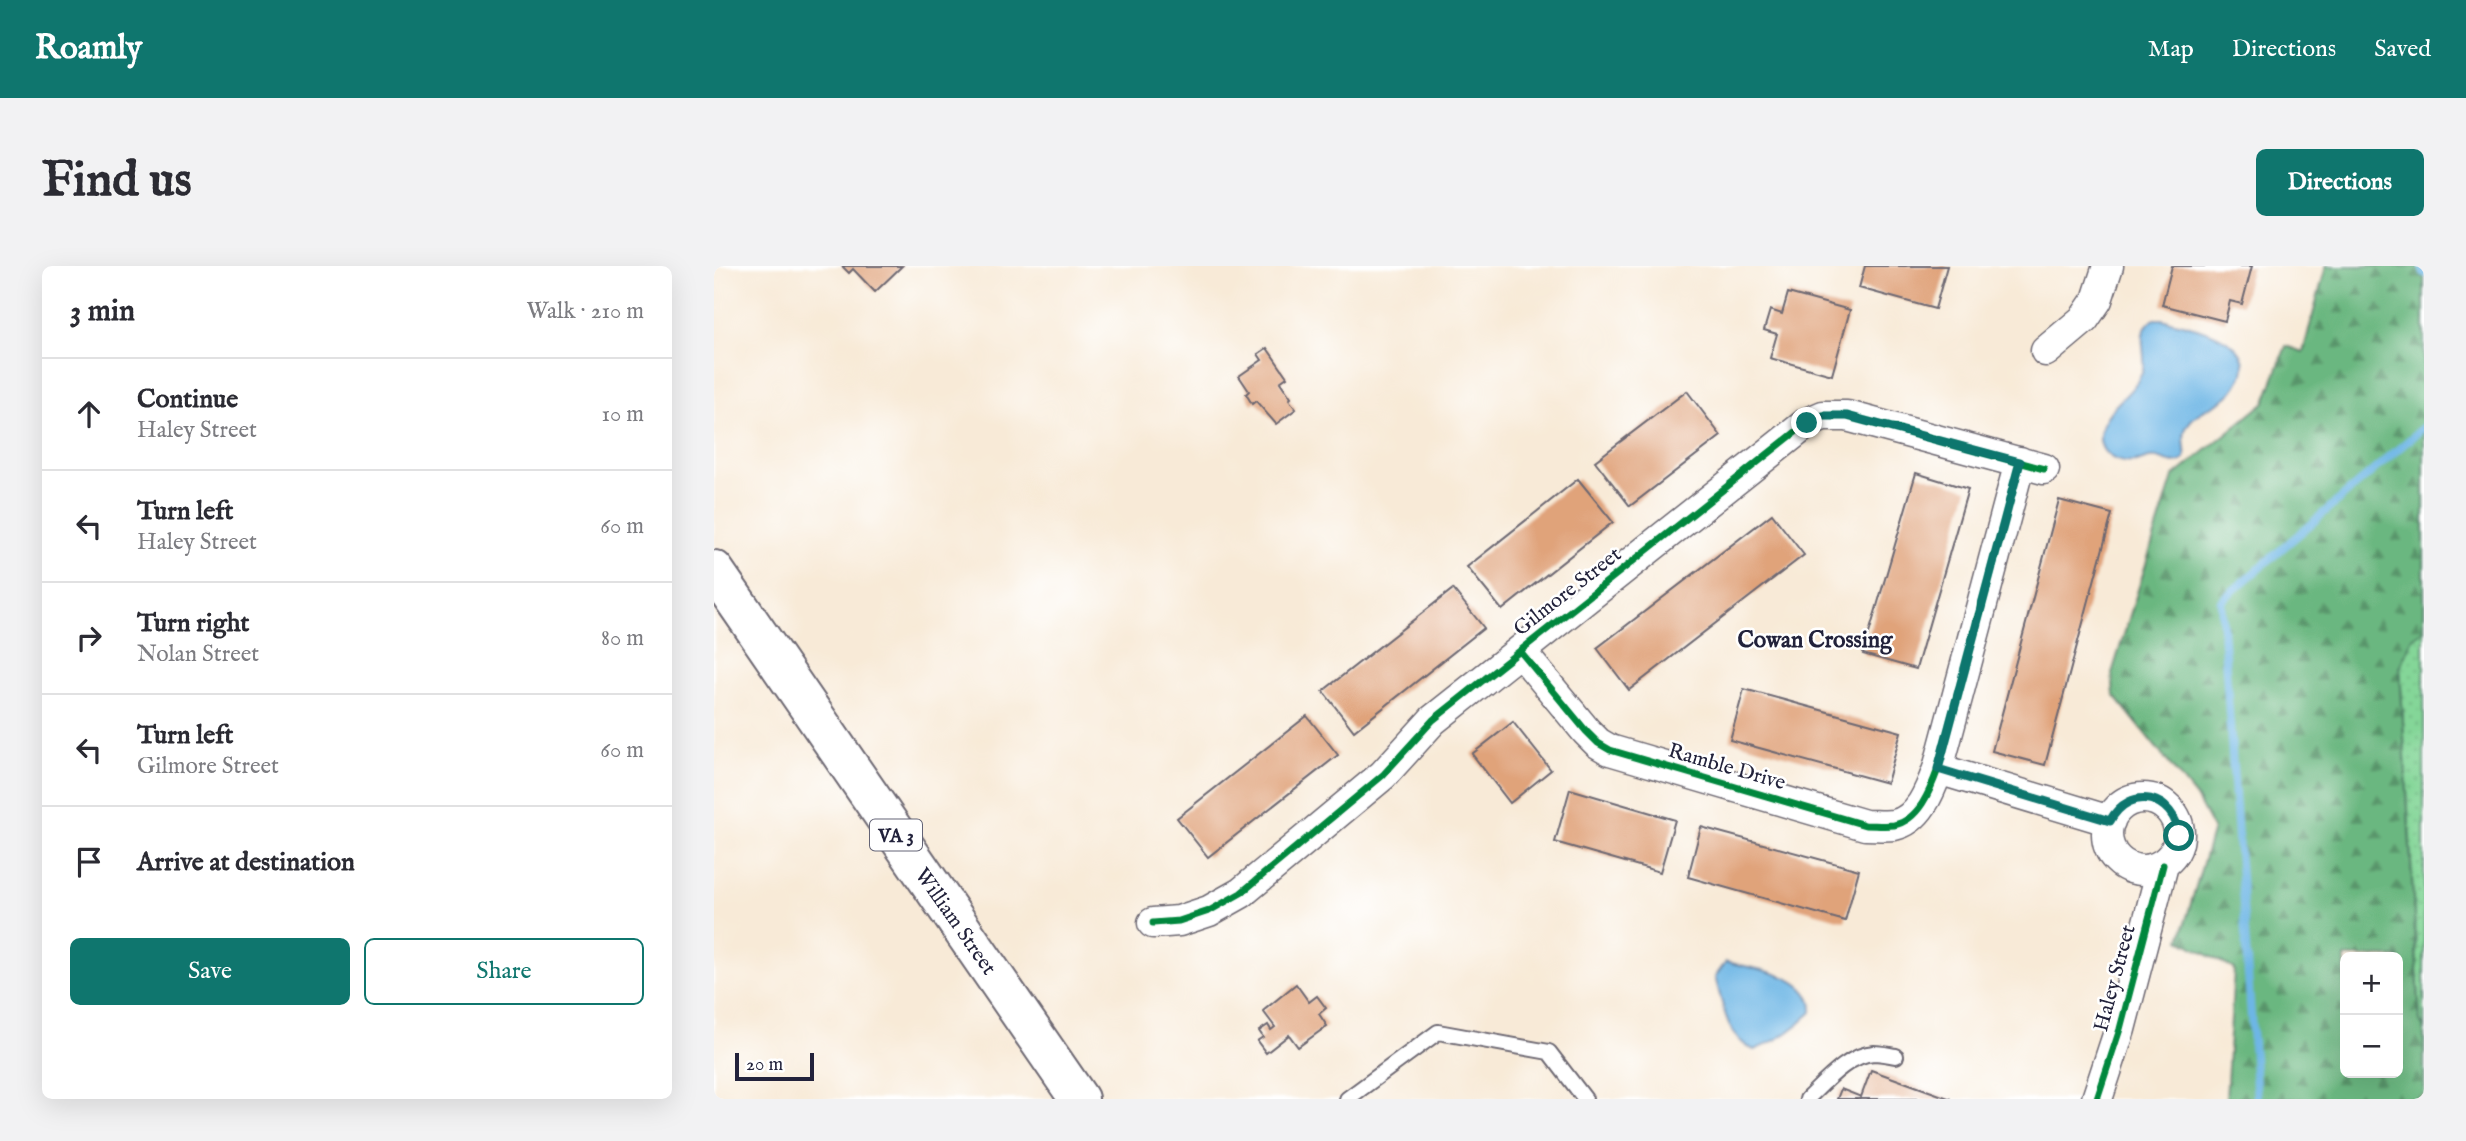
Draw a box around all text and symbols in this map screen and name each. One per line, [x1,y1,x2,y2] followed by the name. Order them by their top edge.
[35,28,142,70] text: Roamly
[2148,34,2194,65] text: Map
[2232,34,2336,65] text: Directions
[2374,34,2431,65] text: Saved
[2256,149,2424,216] button: Directions
[42,151,192,213] text: Find us
[70,293,135,331] text: 3 min
[527,297,644,326] text: Walk · 210 m
[137,383,238,416] text: Continue
[70,395,108,433] icon: ahead
[601,400,644,429] text: 10 m
[1791,407,1822,438] route end
[137,416,257,445] text: Haley Street
[137,495,234,528] text: Turn left
[70,507,108,545] icon: left
[600,512,644,541] text: 60 m
[137,528,257,557] text: Haley Street
[1509,542,1627,643] street label: Gilmore Street
[137,607,250,640] text: Turn right
[70,619,108,657] icon: right
[601,624,644,653] text: 80 m
[1737,626,1894,655] district label: Cowan Crossing
[137,640,259,669] text: Nolan Street
[137,719,234,752] text: Turn left
[70,731,108,769] icon: left
[600,736,644,765] text: 60 m
[1665,738,1789,797] street label: Ramble Drive
[137,752,279,781] text: Gilmore Street
[870,820,922,850] road number: VA 3
[2163,820,2194,851] route start
[70,843,108,881] icon: arrive
[137,846,355,879] text: Arrive at destination
[908,863,1002,981] street label: William Street
[2088,922,2143,1035] street label: Haley Street
[70,938,350,1005] button: Save
[364,938,644,1005] button: Share
[2340,952,2403,1078] map controls
[2340,952,2403,1015] button: +
[2340,1015,2403,1078] button: −
[735,1050,814,1082] scale bar
[746,1053,783,1077] text: 20 m

